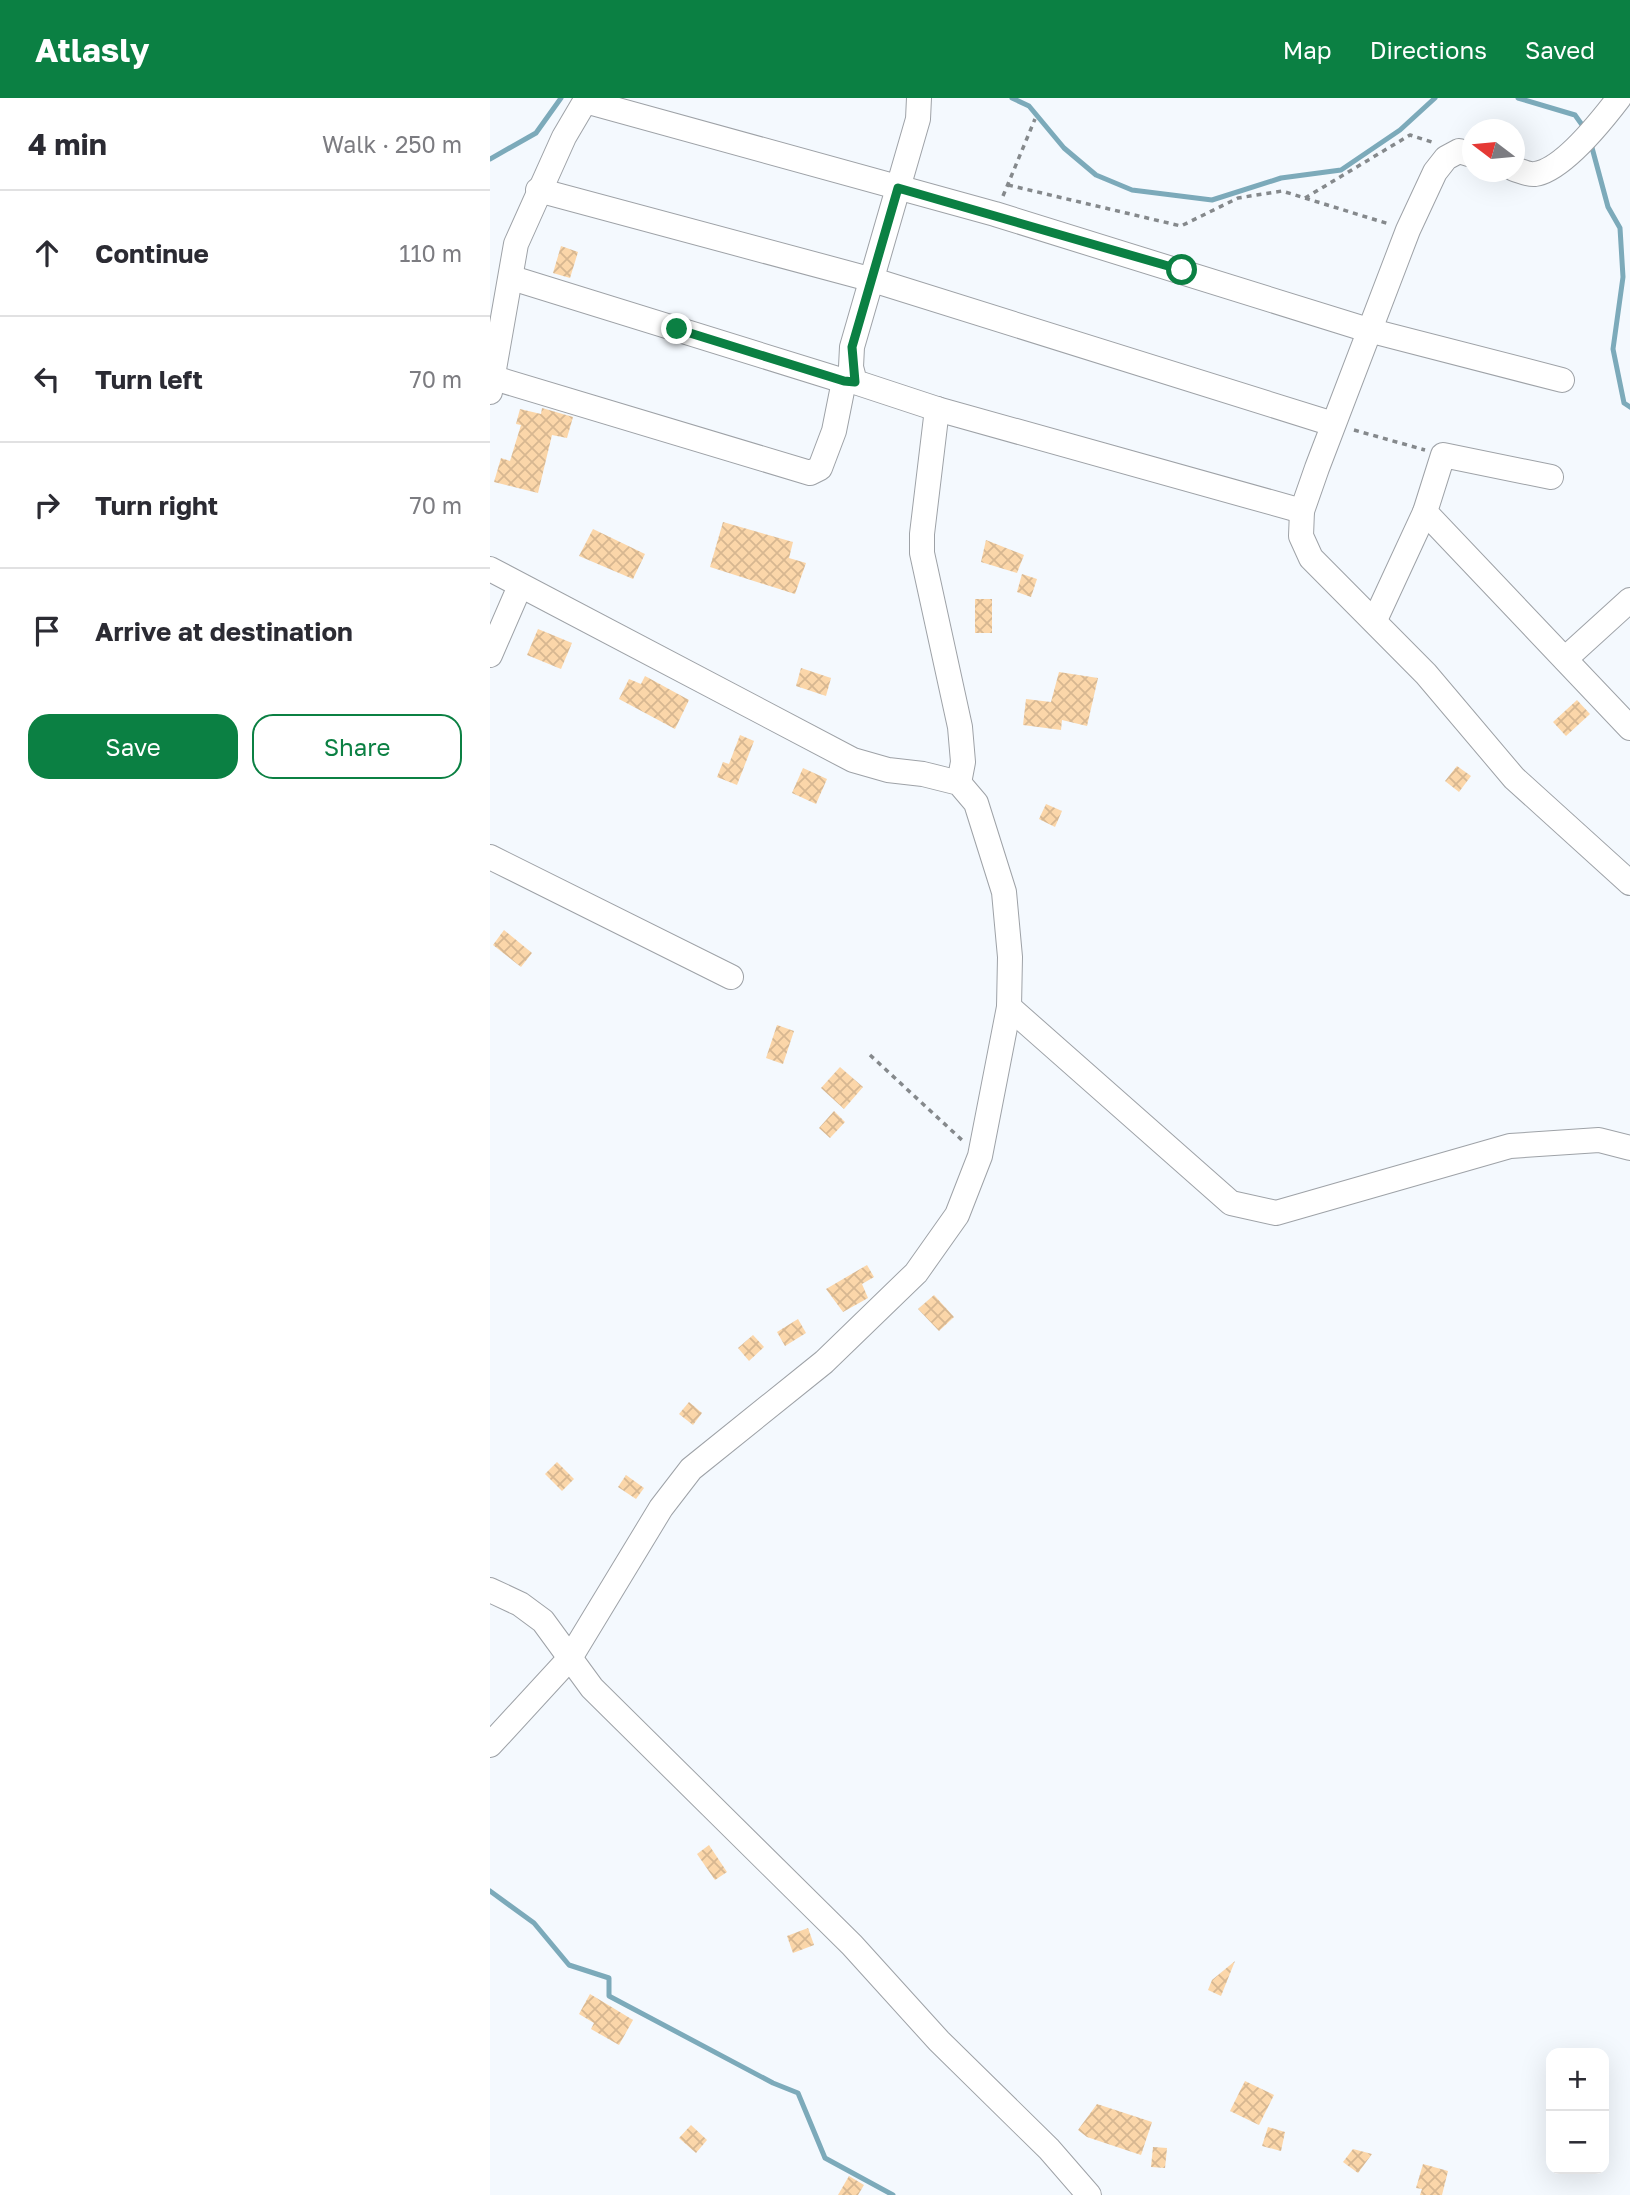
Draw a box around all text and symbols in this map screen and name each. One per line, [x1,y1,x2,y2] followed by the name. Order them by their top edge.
[35,30,150,69] text: Atlasly
[1283,35,1332,64] text: Map
[1370,35,1487,64] text: Directions
[1525,35,1595,64] text: Saved
[1462,119,1525,182] north arrow
[28,126,107,162] text: 4 min
[322,130,462,158] text: Walk · 250 m
[28,234,66,272] icon: ahead
[95,238,209,269] text: Continue
[399,239,462,267] text: 110 m
[1166,254,1197,285] route start
[661,313,692,344] route end
[28,360,66,398] icon: left
[95,364,203,395] text: Turn left
[409,365,462,393] text: 70 m
[28,486,66,524] icon: right
[95,490,218,521] text: Turn right
[409,491,462,519] text: 70 m
[28,612,66,650] icon: arrive
[95,616,353,647] text: Arrive at destination
[28,714,238,779] button: Save
[252,714,462,779] button: Share
[1546,2048,1609,2174] map controls
[1546,2048,1609,2111] button: +
[1546,2111,1609,2174] button: −

